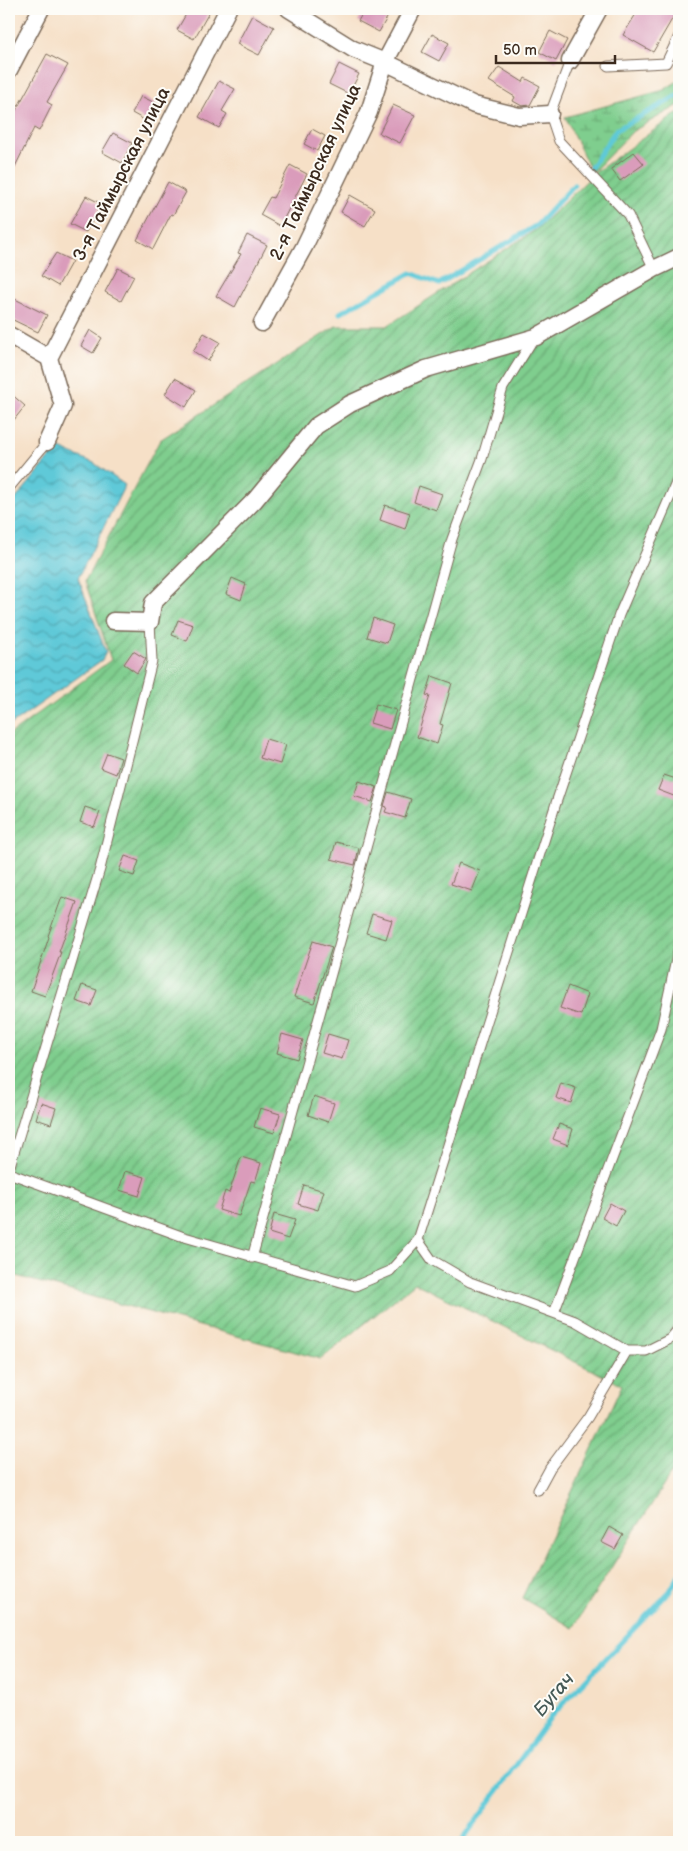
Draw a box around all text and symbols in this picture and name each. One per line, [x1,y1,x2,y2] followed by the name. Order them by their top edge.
[496,32,614,64] scale bar
[503,41,537,60] text: 50 m
[265,81,366,264] street label: 2-я Таймырская улица
[68,83,175,265] street label: 3-я Таймырская улица
[529,1668,579,1722] water label: Бугач

